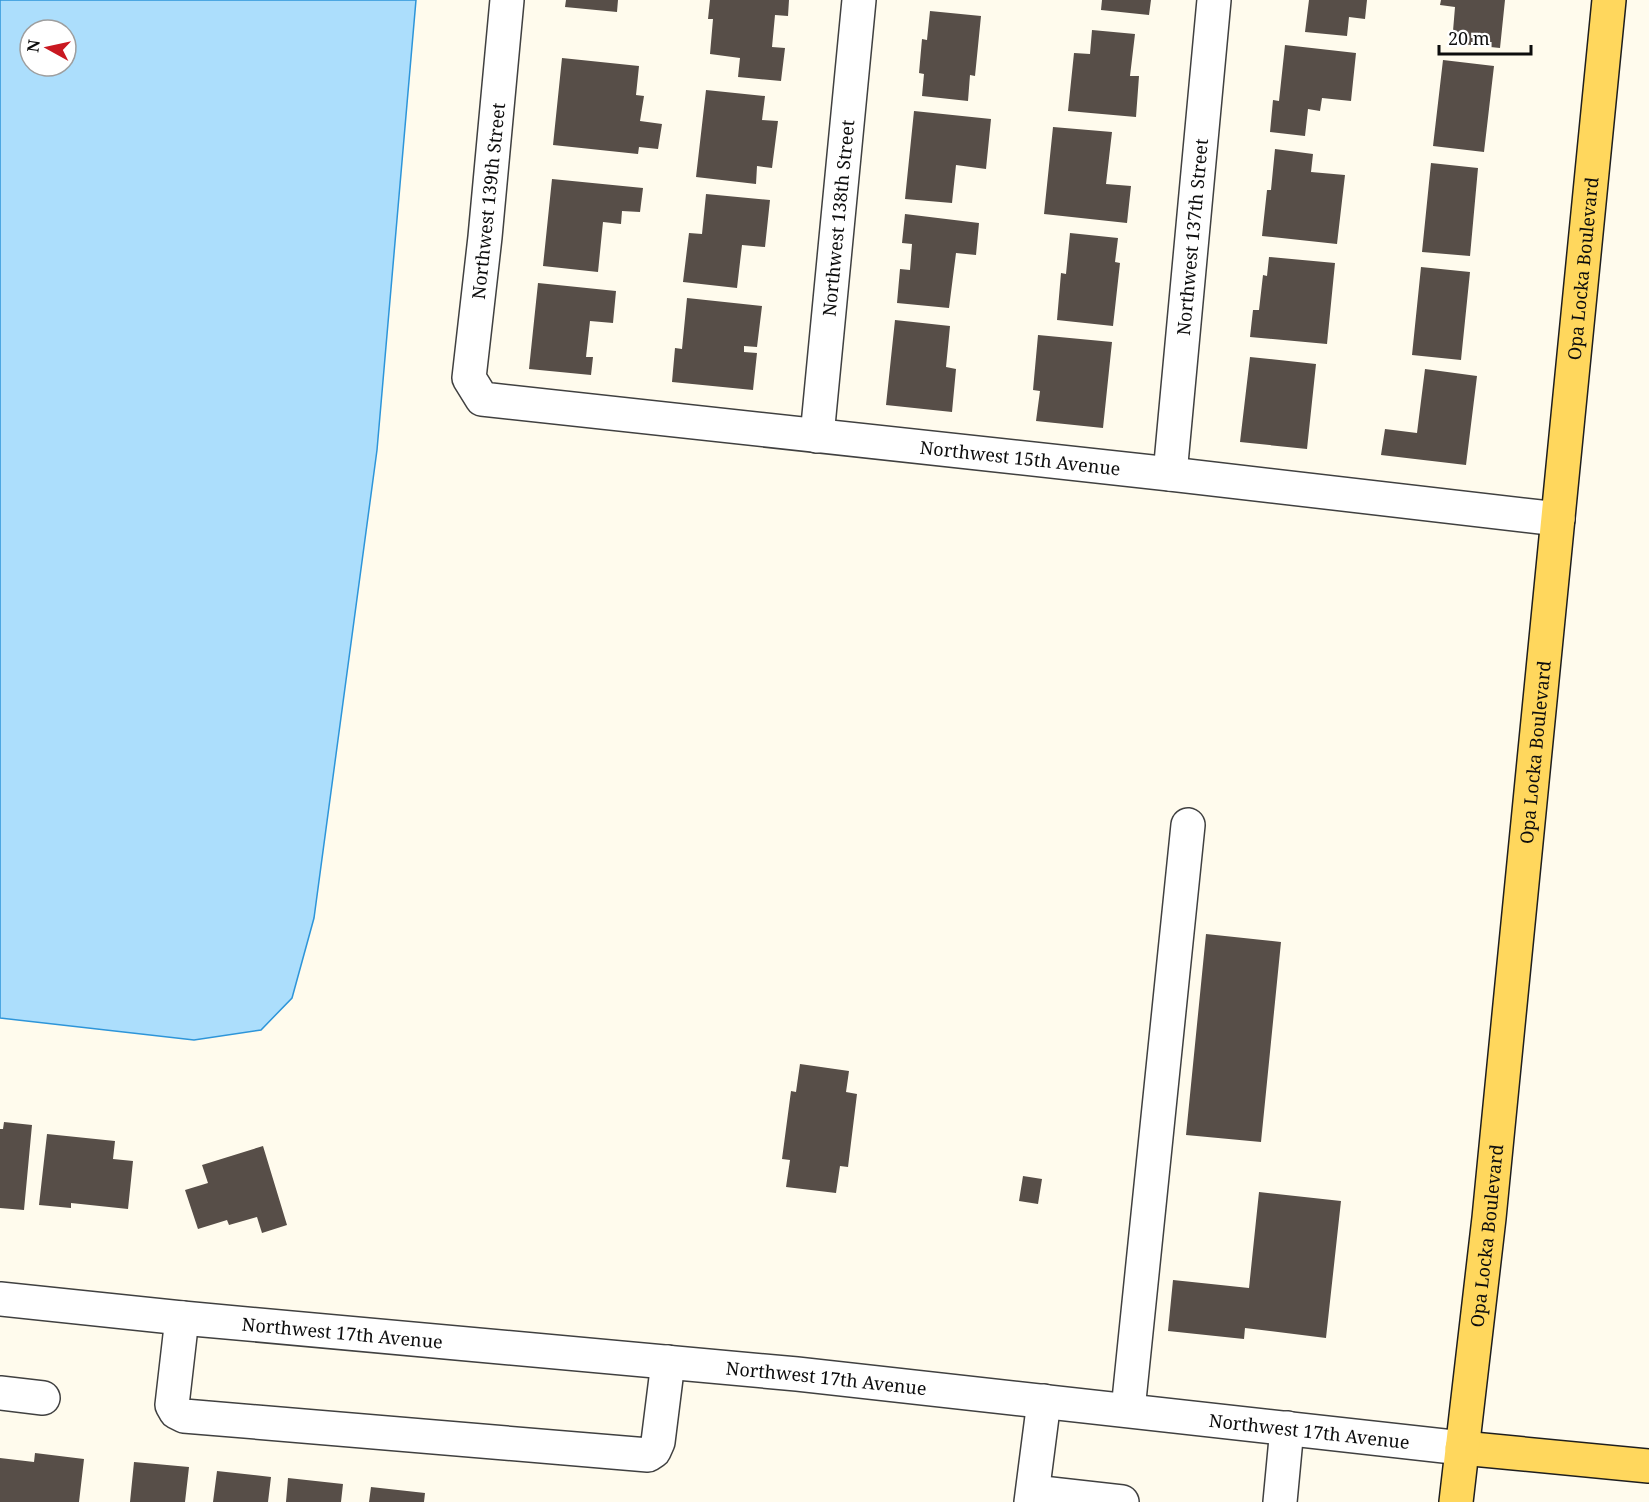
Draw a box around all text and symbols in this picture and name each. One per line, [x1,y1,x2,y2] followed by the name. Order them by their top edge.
[18,18,78,78] north arrow
[1439,18,1530,56] scale bar
[1448,26,1490,50] text: 20 m
[21,38,45,54] text: N
[466,102,510,300] street label: Northwest 139th Street
[817,119,859,318] street label: Northwest 138th Street
[1171,138,1213,337] street label: Northwest 137th Street
[1562,176,1604,361] street label: Opa Locka Boulevard
[919,435,1122,481] street label: Northwest 15th Avenue
[1514,659,1556,845] street label: Opa Locka Boulevard
[1464,1143,1508,1329] street label: Opa Locka Boulevard
[241,1312,444,1354] street label: Northwest 17th Avenue
[725,1356,928,1400] street label: Northwest 17th Avenue
[1208,1408,1411,1454] street label: Northwest 17th Avenue

